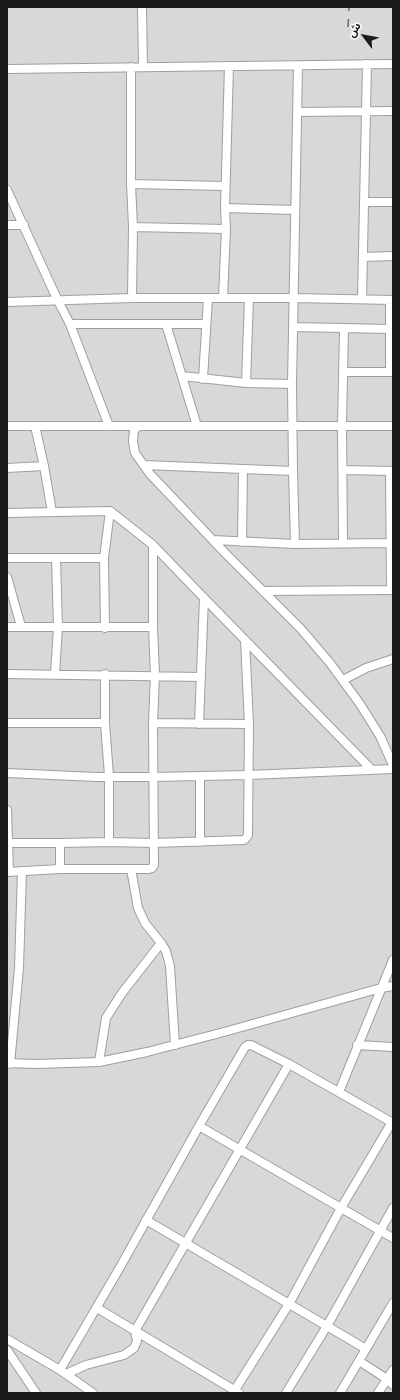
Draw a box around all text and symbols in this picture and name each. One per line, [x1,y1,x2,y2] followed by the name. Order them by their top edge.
[344,16,384,56] north arrow
[344,20,363,39] text: ش

